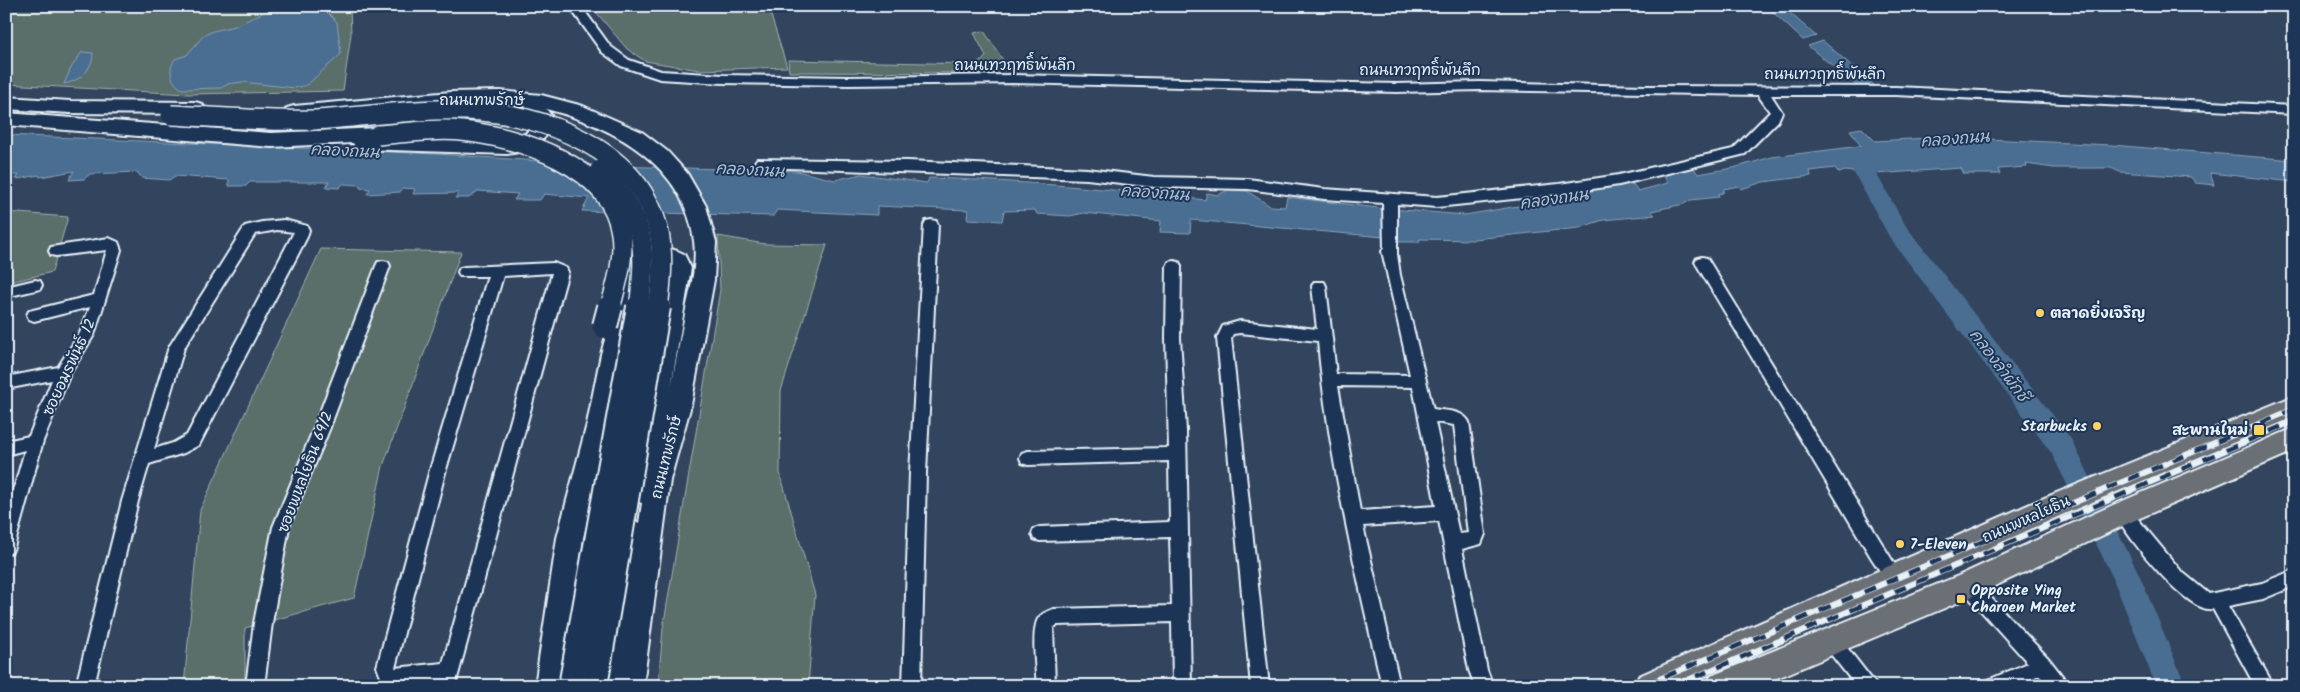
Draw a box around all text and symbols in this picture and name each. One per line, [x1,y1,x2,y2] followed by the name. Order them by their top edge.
[954,51,1076,78] street label: ถนนเทวฤทธิ์พันลึก
[1359,56,1481,83] street label: ถนนเทวฤทธิ์พันลึก
[1764,60,1886,87] street label: ถนนเทวฤทธิ์พันลึก
[439,89,526,113] street label: ถนนเทพรักษ์
[1920,125,1992,154] water label: คลองถนน
[310,137,381,166] water label: คลองถนน
[715,156,786,185] water label: คลองถนน
[1120,179,1191,208] water label: คลองถนน
[1518,182,1591,217] water label: คลองถนน
[2050,300,2145,326] place label: ตลาดยิ่งเจริญ
[2034,307,2046,319] marker: ตลาดยิ่งเจริญ
[37,315,103,420] street label: ซอยอมรพันธ์ 12
[1963,324,2036,410] water label: คลองลำผักชี
[272,408,340,537] street label: ซอยพหลโยธิน 69/2
[645,412,689,502] street label: ถนนเทพรักษ์
[2021,415,2087,439] place label: Starbucks
[2172,419,2248,443] place label: สะพานใหม่
[2091,420,2103,432] marker: Starbucks
[2252,423,2266,437] marker: สะพานใหม่
[1978,490,2075,550] street label: ถนนพหลโยธิน
[1910,533,1967,557] place label: 7-Eleven
[1894,538,1906,550] marker: 7-Eleven
[1971,579,2076,620] place label: Opposite Ying Charoen Market
[1955,593,1967,605] marker: Opposite Ying Charoen Market

